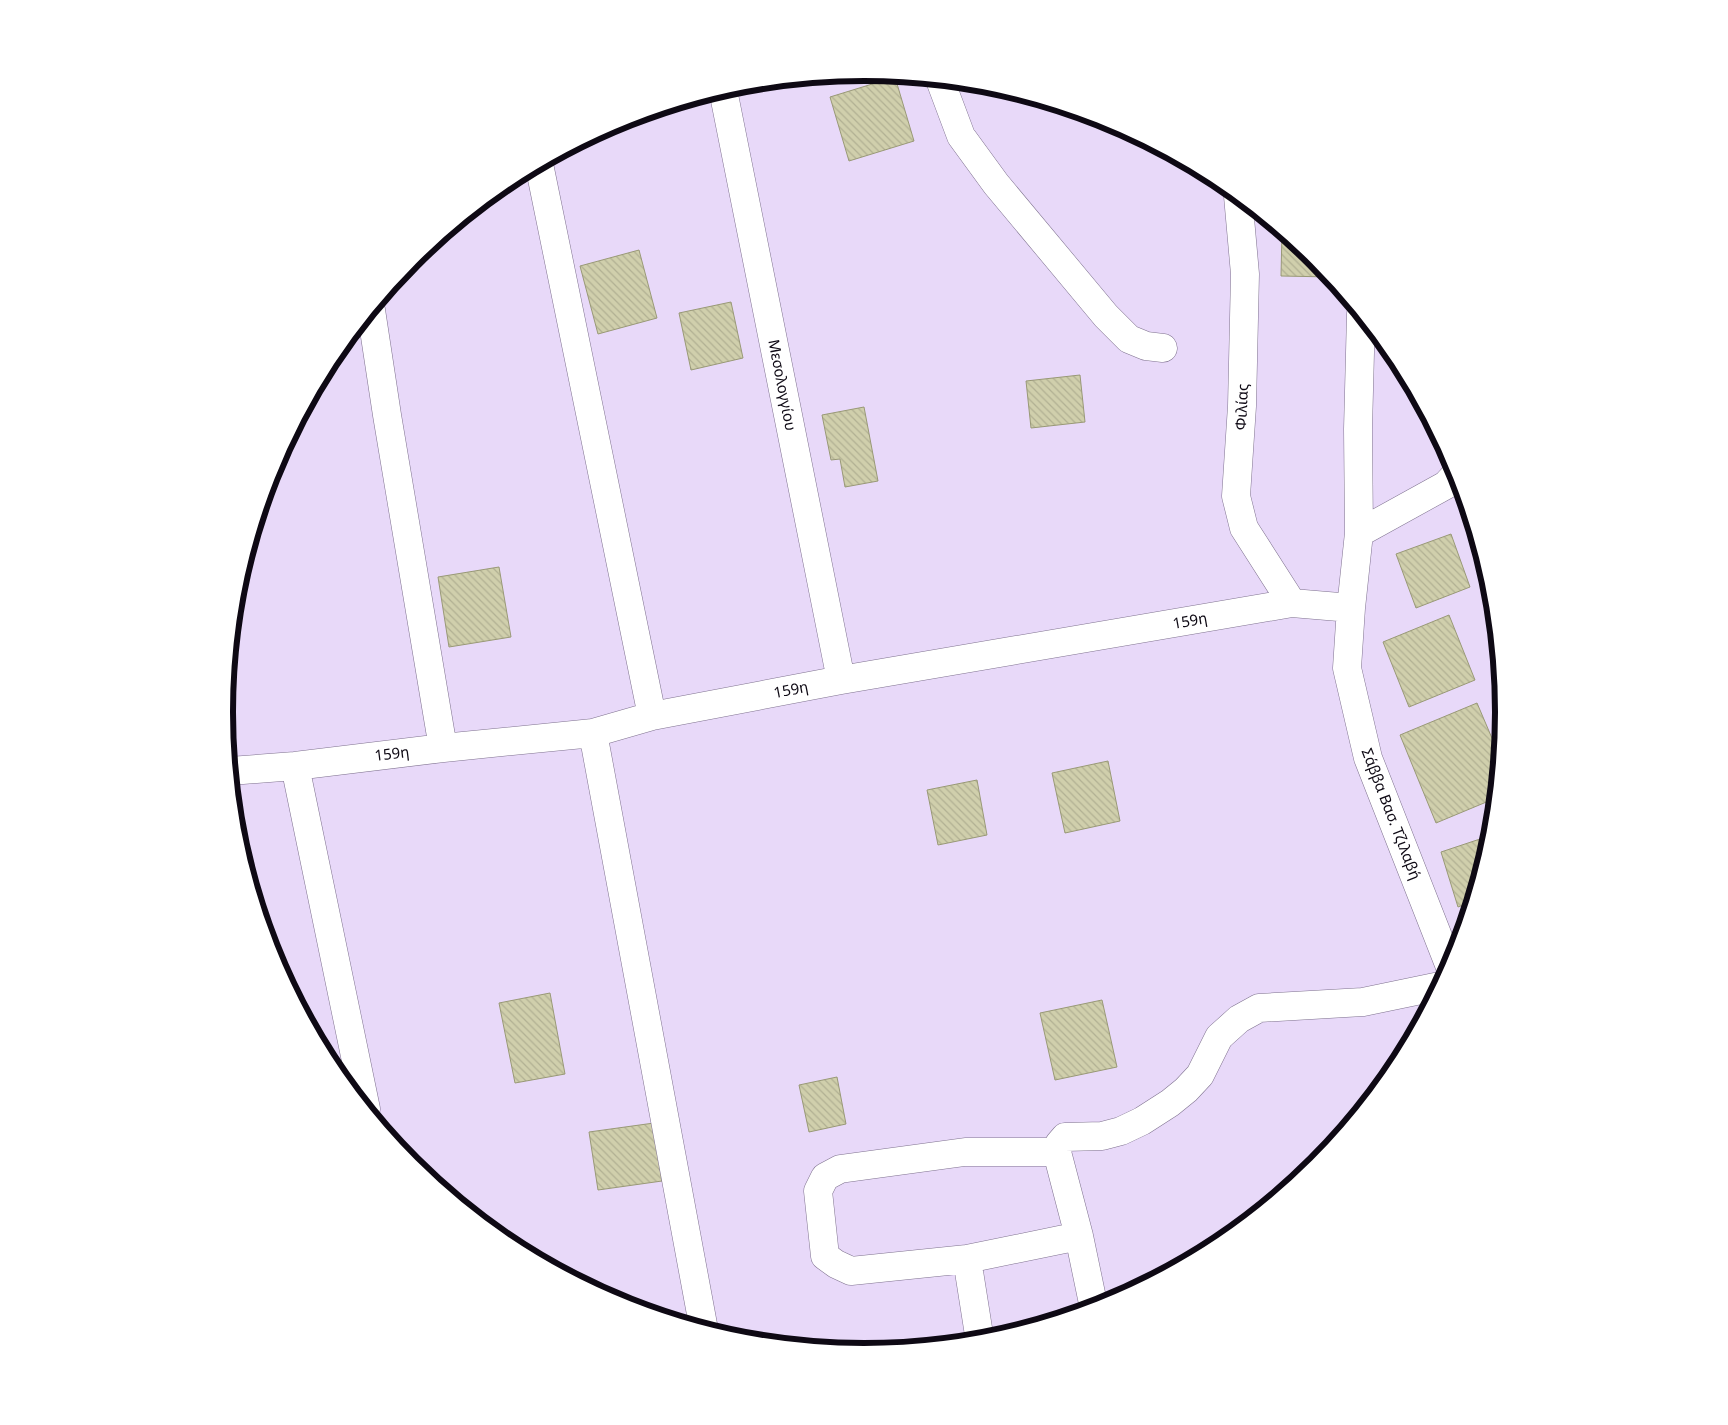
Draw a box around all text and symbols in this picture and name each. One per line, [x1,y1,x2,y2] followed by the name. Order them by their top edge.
[764,337,802,432] street label: Μεσολογγίου
[1230,383,1252,431] street label: Φιλίας
[1171,607,1209,633] street label: 159η
[772,676,810,702] street label: 159η
[373,741,410,765] street label: 159η
[1358,745,1426,882] street label: Σάββα Βασ. Τζιλαβή

